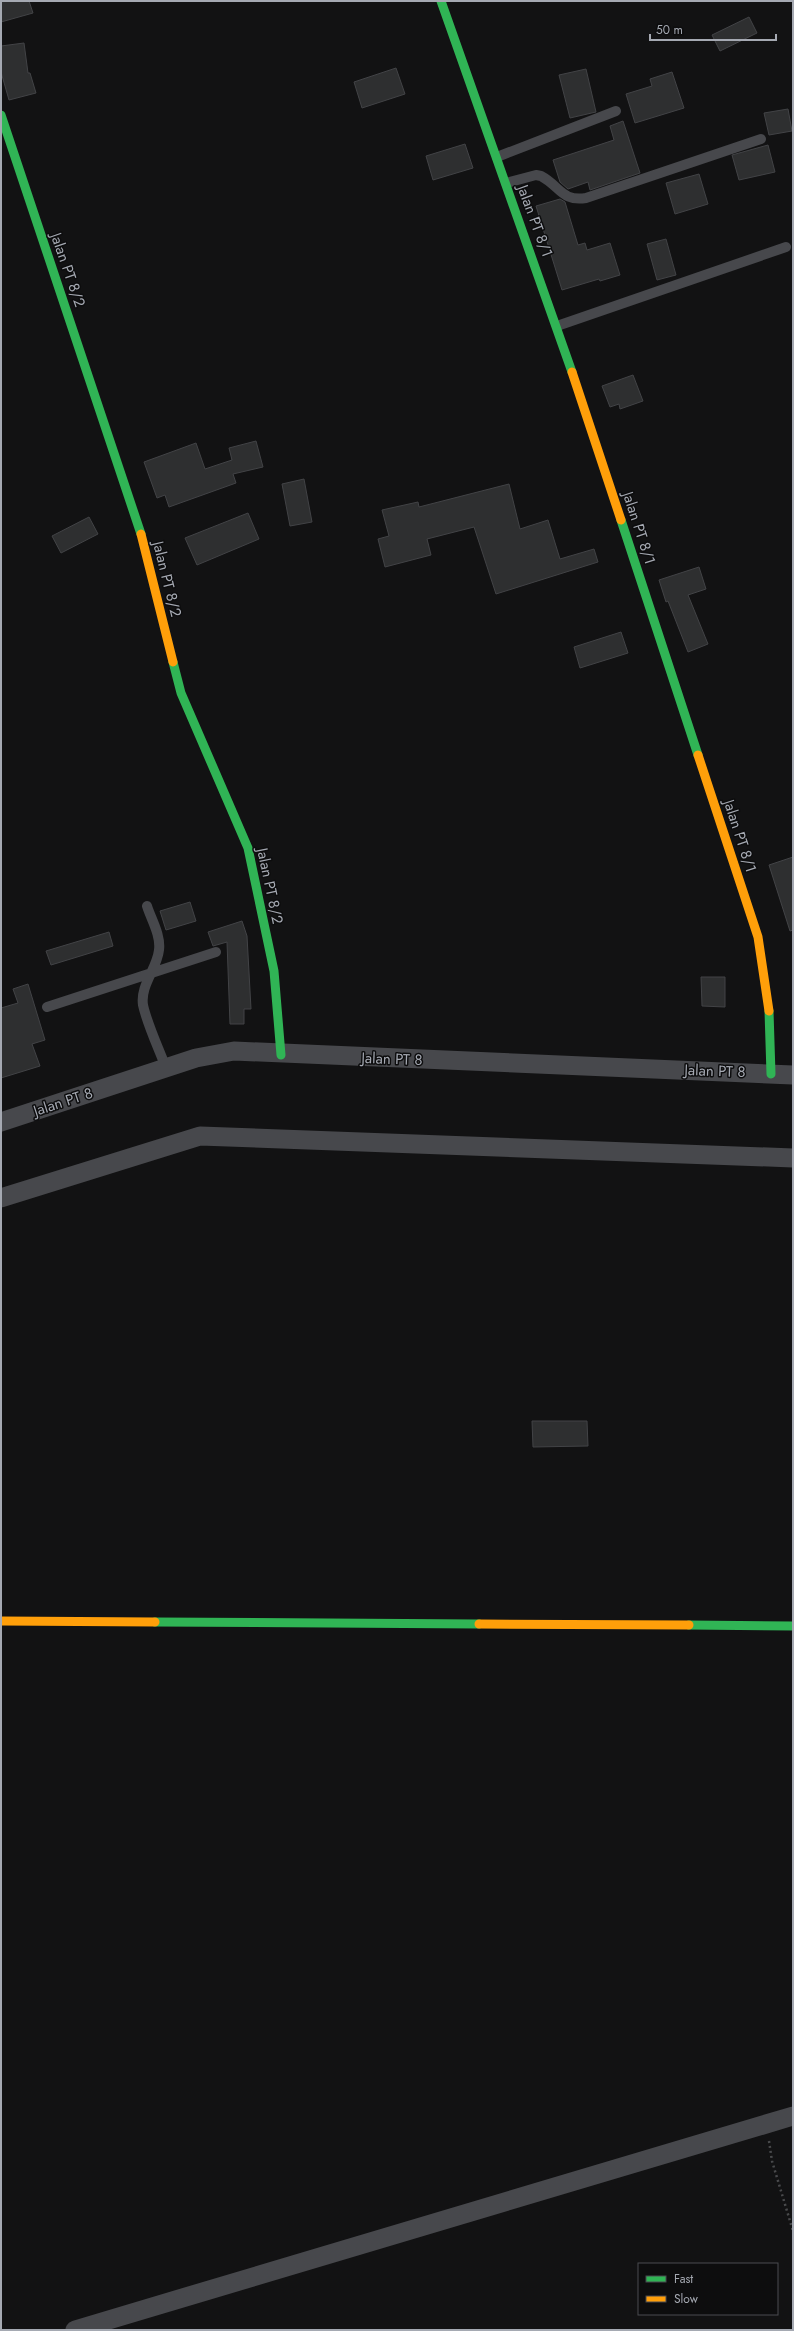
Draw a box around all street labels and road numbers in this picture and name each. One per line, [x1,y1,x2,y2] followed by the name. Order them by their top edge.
[511,180,558,260] street label: Jalan PT 8/1
[44,228,91,310] street label: Jalan PT 8/2
[616,487,661,567] street label: Jalan PT 8/1
[146,537,187,619] street label: Jalan PT 8/2
[717,795,762,875] street label: Jalan PT 8/1
[251,844,289,926] street label: Jalan PT 8/2
[359,1047,423,1071] street label: Jalan PT 8
[682,1059,746,1083] street label: Jalan PT 8
[29,1082,96,1123] street label: Jalan PT 8

